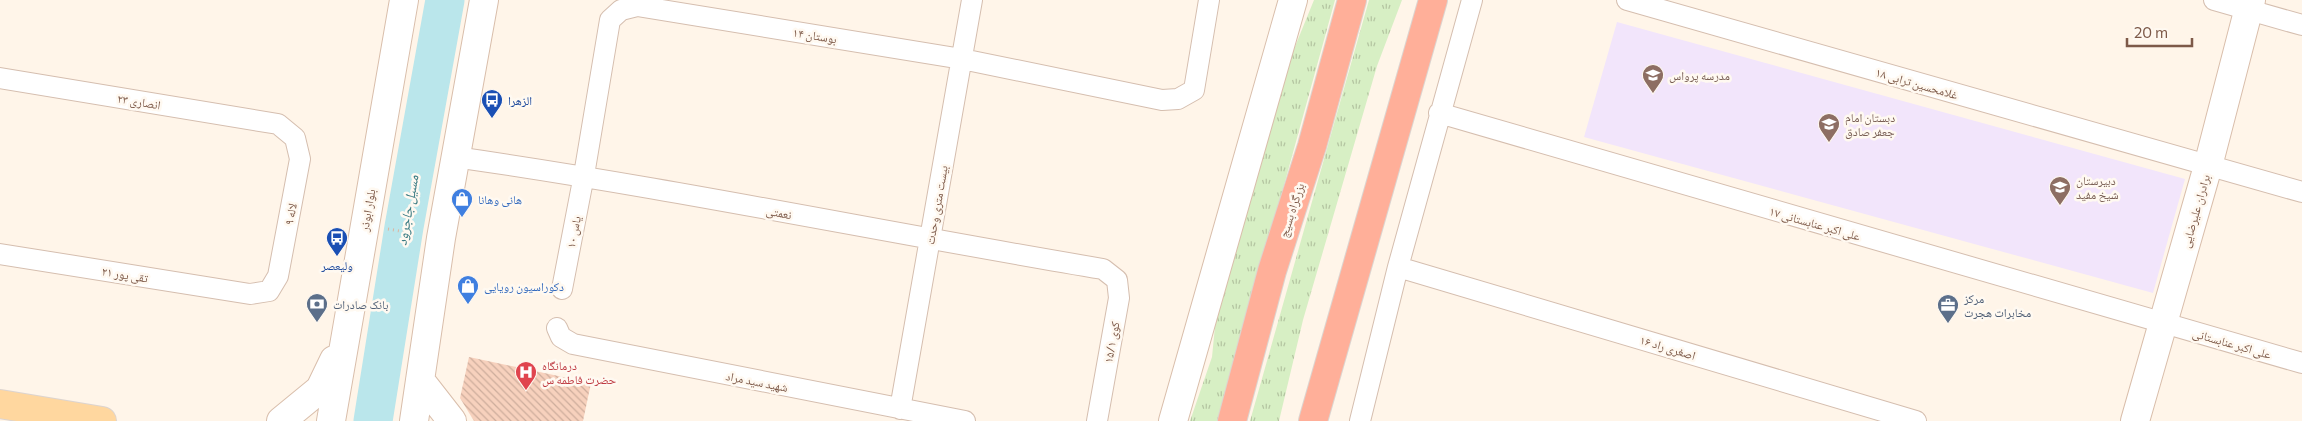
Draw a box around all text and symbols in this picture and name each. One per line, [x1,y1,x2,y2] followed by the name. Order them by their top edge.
[2127,15,2192,47] scale bar
[2134,23,2168,41] text: 20 m
[792,25,838,47] street label: بوستان ۱۴
[1641,63,1665,94] school or university icon: مدرسه پرواس
[1874,65,1960,103] street label: غلامحسین ترابی ۱۸
[1669,68,1730,83] place label: مدرسه پرواس
[480,88,504,119] bus stop icon: الزهرا
[116,91,162,112] street label: انصاری ۲۳
[508,93,532,107] place label: الزهرا
[1845,110,1895,139] place label: دبستان امام جعفر صادق
[1817,112,1841,143] school or university icon: دبستان امام جعفر صادق
[922,164,951,246] street label: بیست متری وحدت
[392,173,423,247] water label: مسیل جاجرود
[2076,173,2119,202] place label: دبیرستان شیخ مفید
[2178,173,2213,250] street label: برادران علیرضایی
[2048,175,2072,206] school or university icon: دبیرستان شیخ مفید
[1276,181,1308,239] street label: بزرگراه بسیج
[450,187,474,218] shop icon: هانی وهانا
[356,188,379,234] street label: بلوار ابوذر
[478,192,522,207] place label: هانی وهانا
[281,202,299,226] street label: لاله ۹
[765,203,793,222] street label: نعمتی
[1768,203,1862,244] street label: علی اکبر عنابستانی ۱۷
[563,215,584,249] street label: یاس ۱۰
[325,226,349,257] bus stop icon: ولیعصر
[320,258,353,273] place label: ولیعصر
[101,263,150,286] street label: تقی پور ۲۱
[456,274,480,305] shop icon: دکوراسیون رویایی
[484,279,564,294] place label: دکوراسیون رویایی
[1963,291,2031,320] place label: مرکز مخابرات هجرت
[305,292,329,323] bank icon: بانک صادرات
[1936,293,1960,324] office icon: مرکز مخابرات هجرت
[333,297,388,312] place label: بانک صادرات
[1100,320,1123,364] street label: کوی ۱۵/۱
[2191,325,2273,362] street label: علی اکبر عنابستانی
[1638,332,1698,363] street label: اصغری راد ۱۶
[542,358,617,387] place label: درمانگاه حضرت فاطمه س
[514,360,538,391] hospital icon: درمانگاه حضرت فاطمه س
[724,368,789,395] street label: شهید سید مراد

